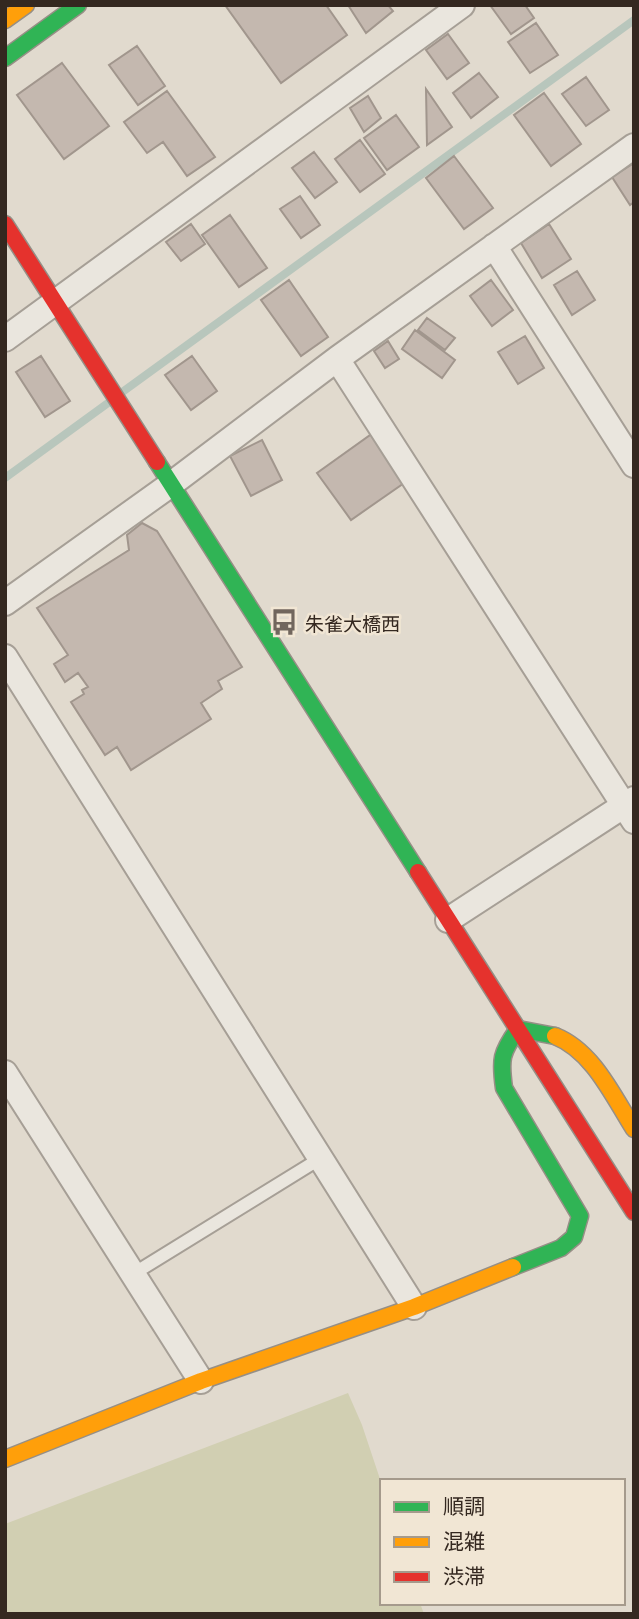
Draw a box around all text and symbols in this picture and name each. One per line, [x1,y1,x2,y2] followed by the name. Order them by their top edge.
[269,607,299,637] bus stop icon: 朱雀大橋西
[305,609,400,636] place label: 朱雀大橋西
[380,1479,625,1605] legend
[443,1490,485,1520] text: 順調
[443,1525,485,1555] text: 混雑
[443,1560,485,1590] text: 渋滞

